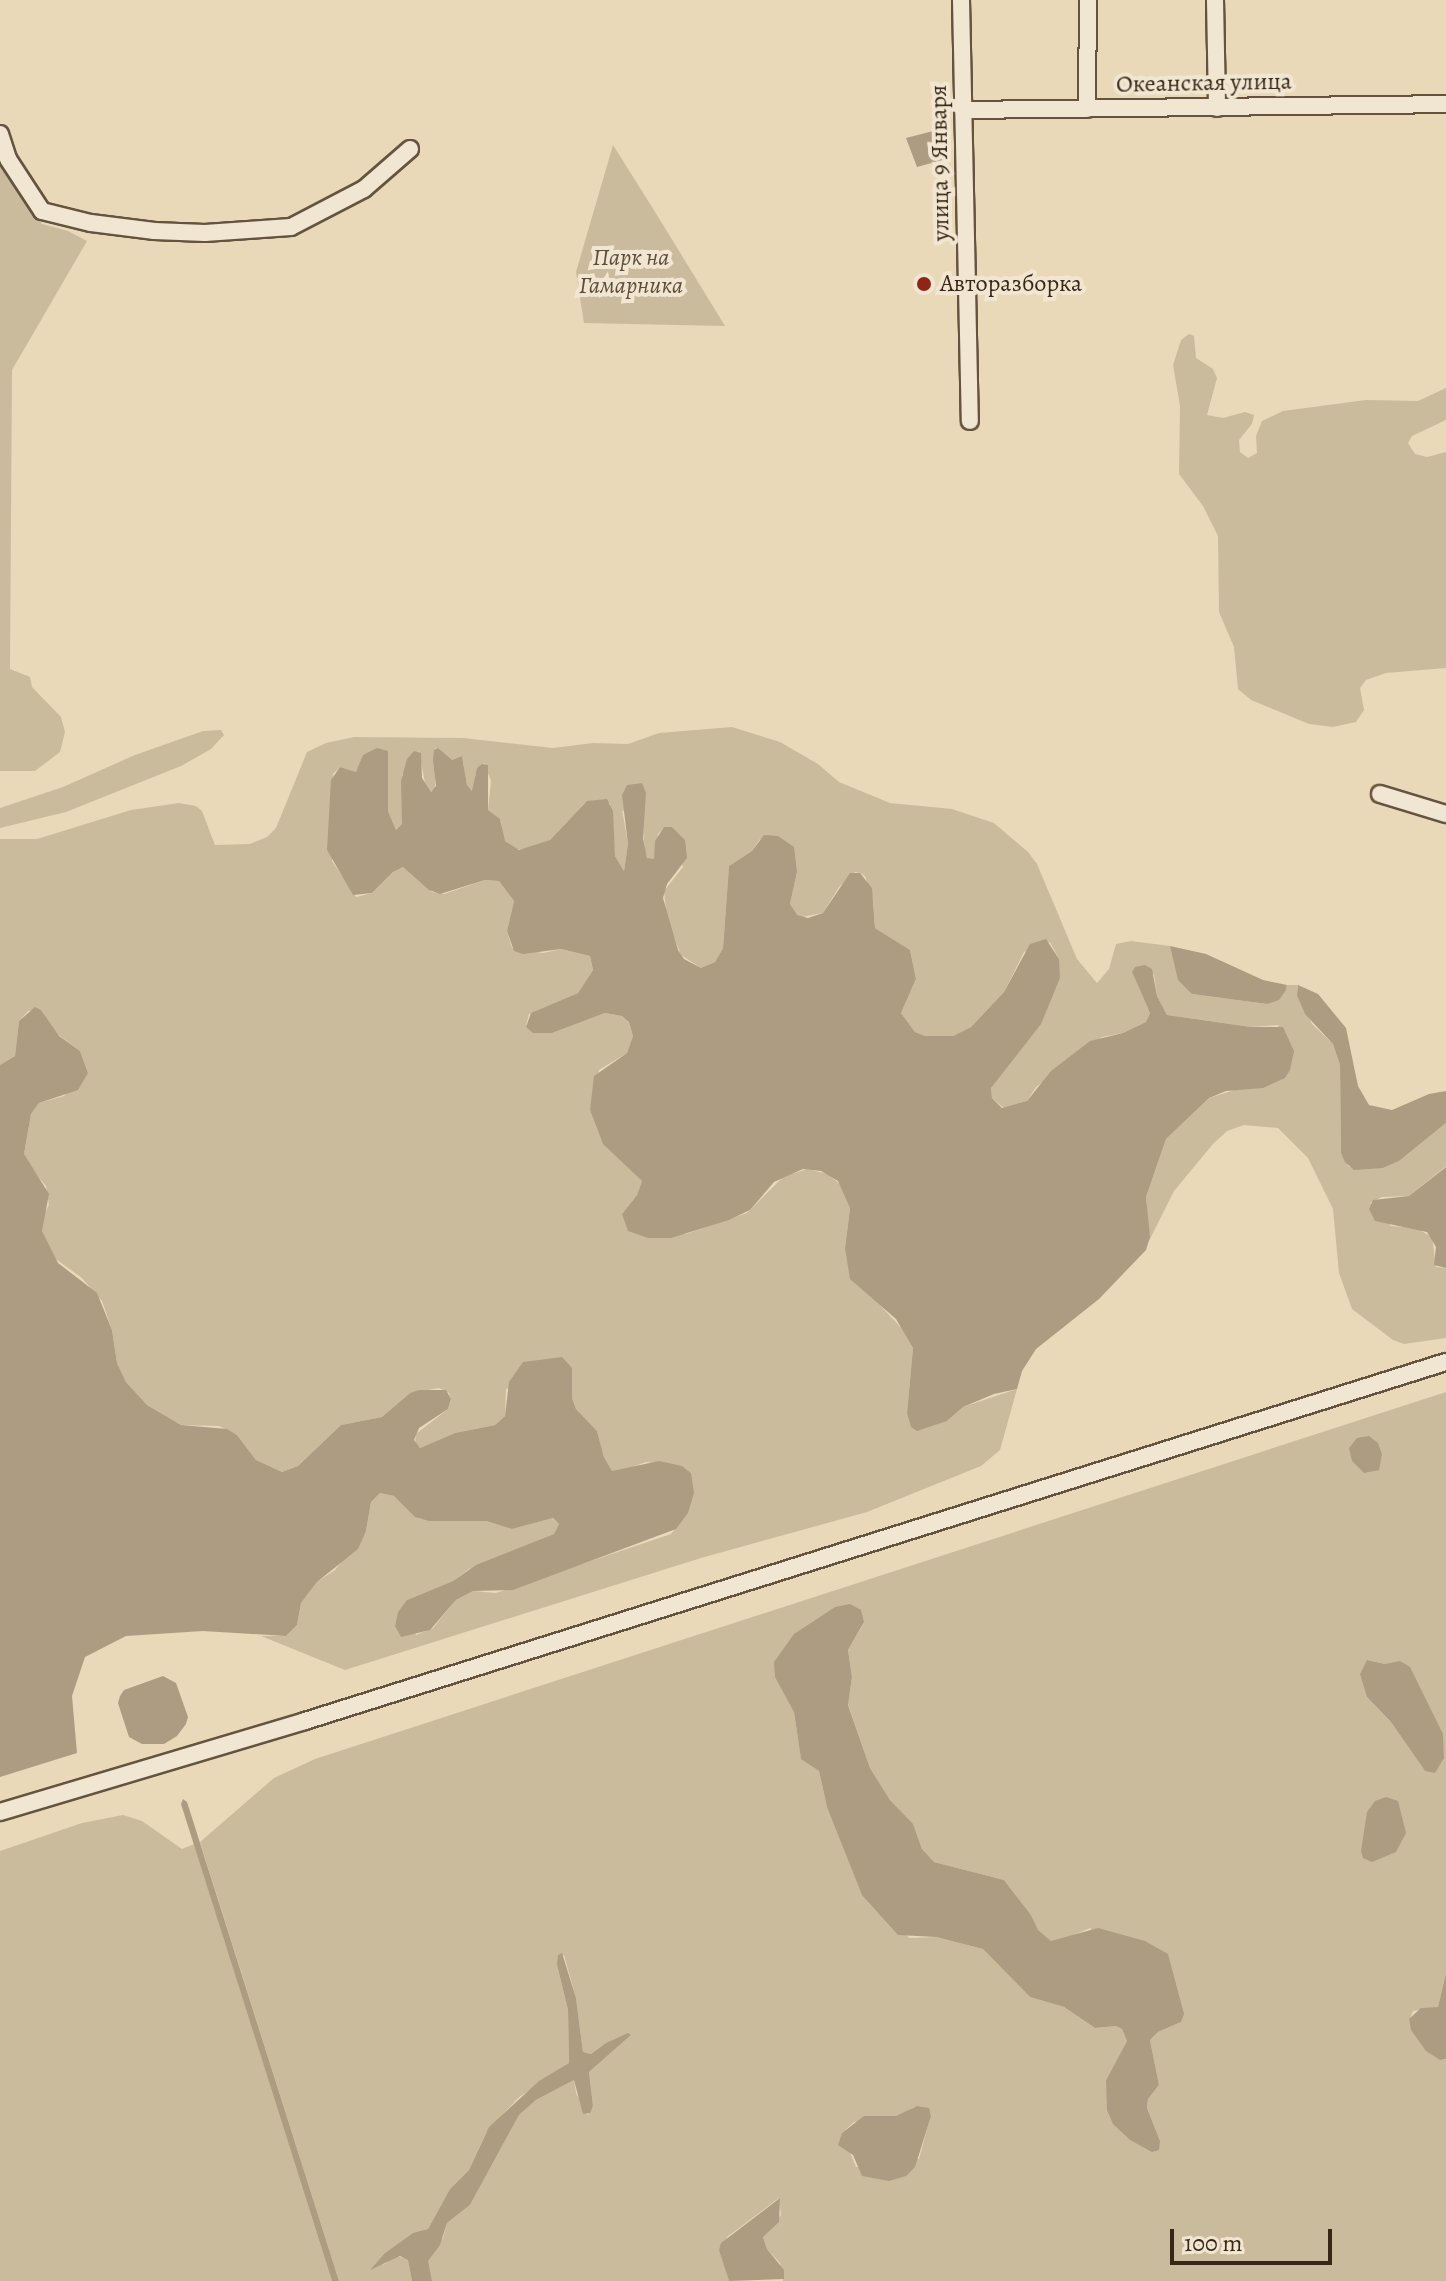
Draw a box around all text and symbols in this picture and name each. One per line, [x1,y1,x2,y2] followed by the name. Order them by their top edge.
[1116,67,1292,99] street label: Океанская улица
[924,85,956,241] street label: улица 9 Января
[579,244,683,300] park label: Парк на Гамарника
[940,270,1082,298] place label: Авторазборка
[915,275,933,293] marker: Авторазборка
[1174,2213,1336,2263] scale bar
[1184,2227,1243,2259] text: 100 m

